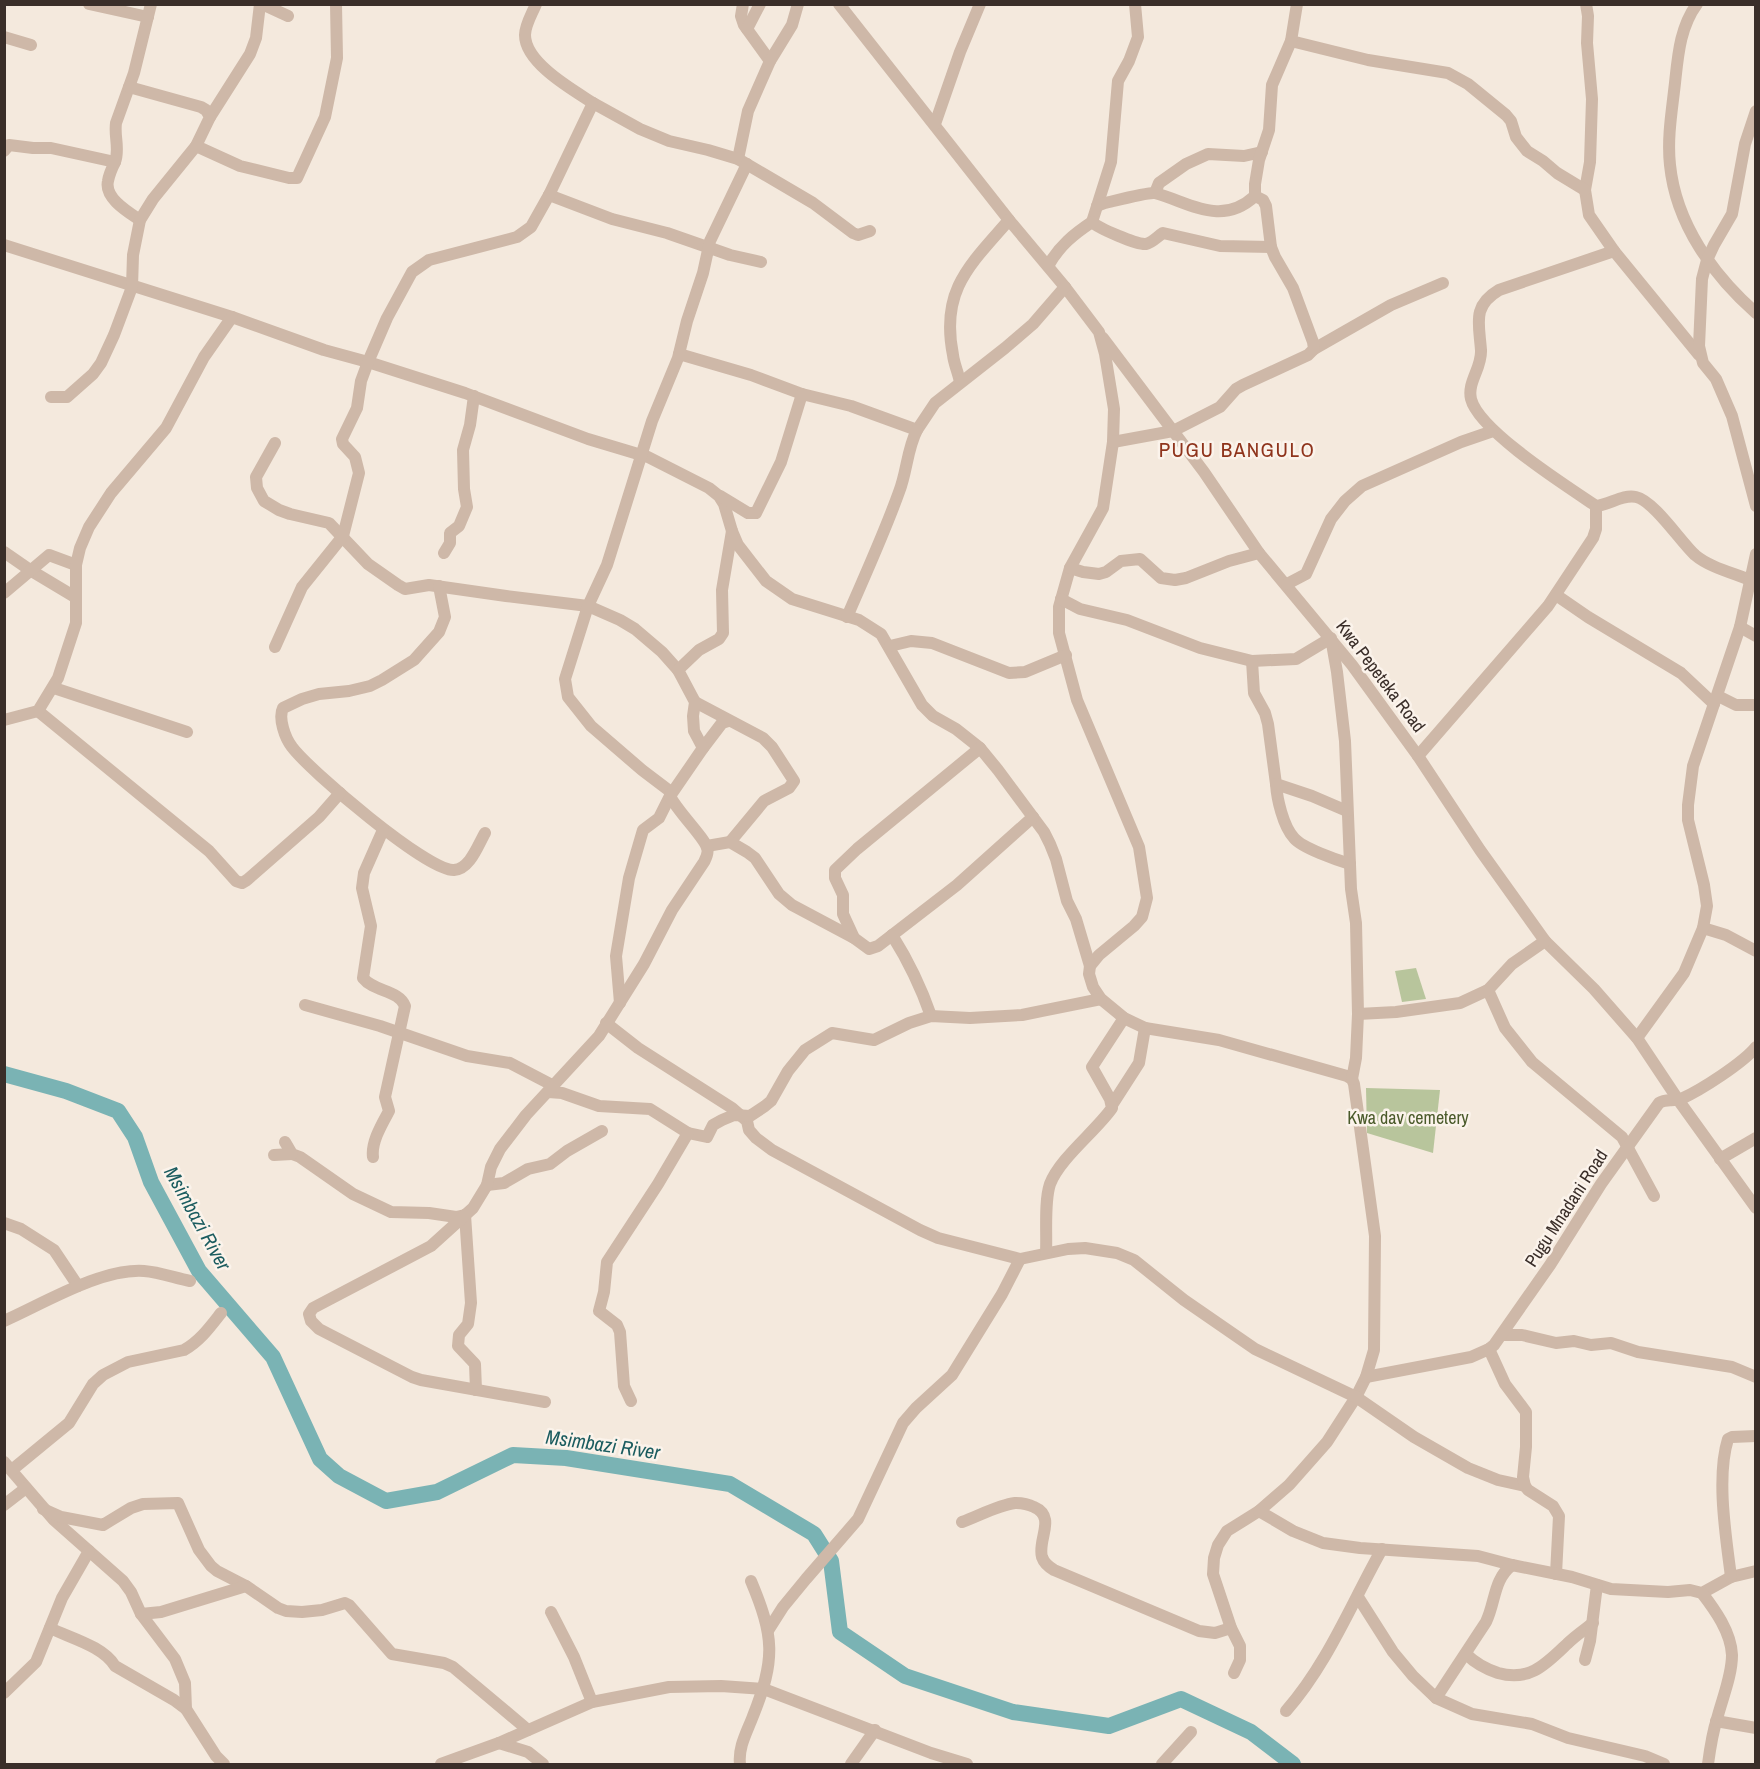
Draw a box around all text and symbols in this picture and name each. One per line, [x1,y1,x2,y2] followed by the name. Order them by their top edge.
[1159,435,1315,464] district label: PUGU BANGULO
[1331,615,1431,737] street label: Kwa Pepeteka Road
[1347,1105,1469,1130] park label: Kwa dav cemetery
[1519,1144,1613,1272] street label: Pugu Mnadani Road
[158,1161,238,1275] water label: Msimbazi River
[544,1423,662,1465] water label: Msimbazi River

